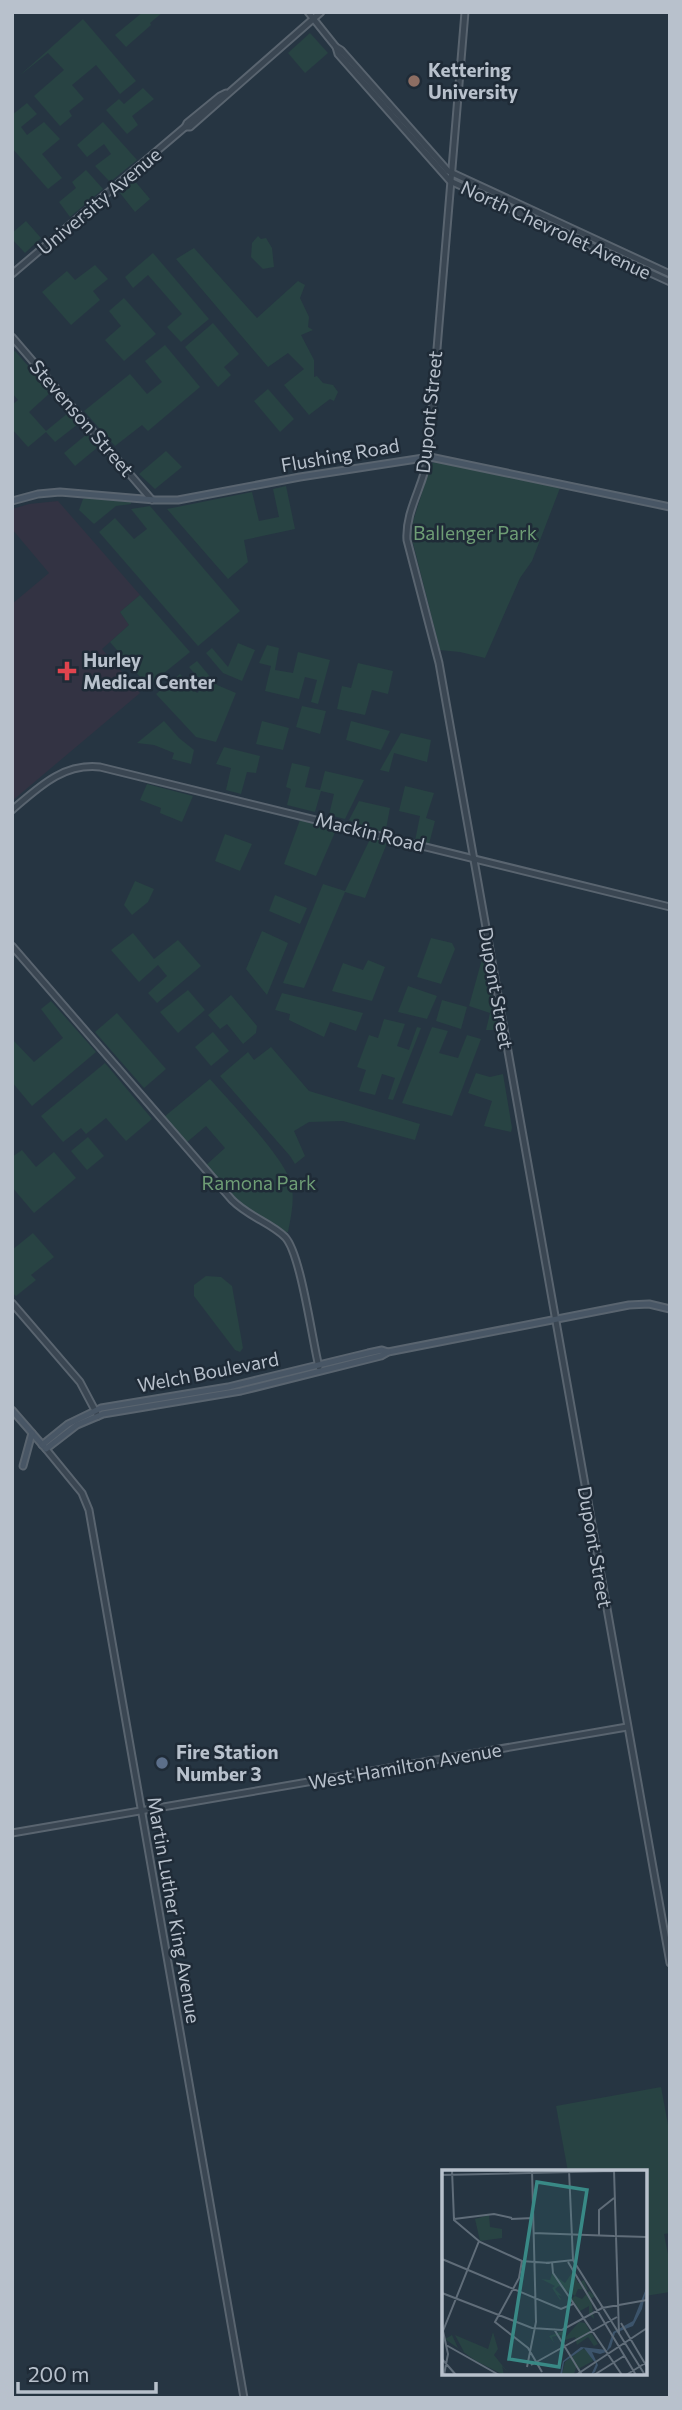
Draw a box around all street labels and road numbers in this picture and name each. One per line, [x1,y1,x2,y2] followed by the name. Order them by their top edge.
[32,142,165,259] street label: University Avenue
[457,175,655,284] street label: North Chevrolet Avenue
[411,349,446,474] street label: Dupont Street
[25,355,139,481] street label: Stevenson Street
[279,433,401,476] street label: Flushing Road
[313,807,427,856] street label: Mackin Road
[474,925,519,1051] street label: Dupont Street
[135,1347,280,1396] street label: Welch Boulevard
[573,1484,618,1610] street label: Dupont Street
[307,1737,503,1794] street label: West Hamilton Avenue
[143,1795,206,2025] street label: Martin Luther King Avenue

